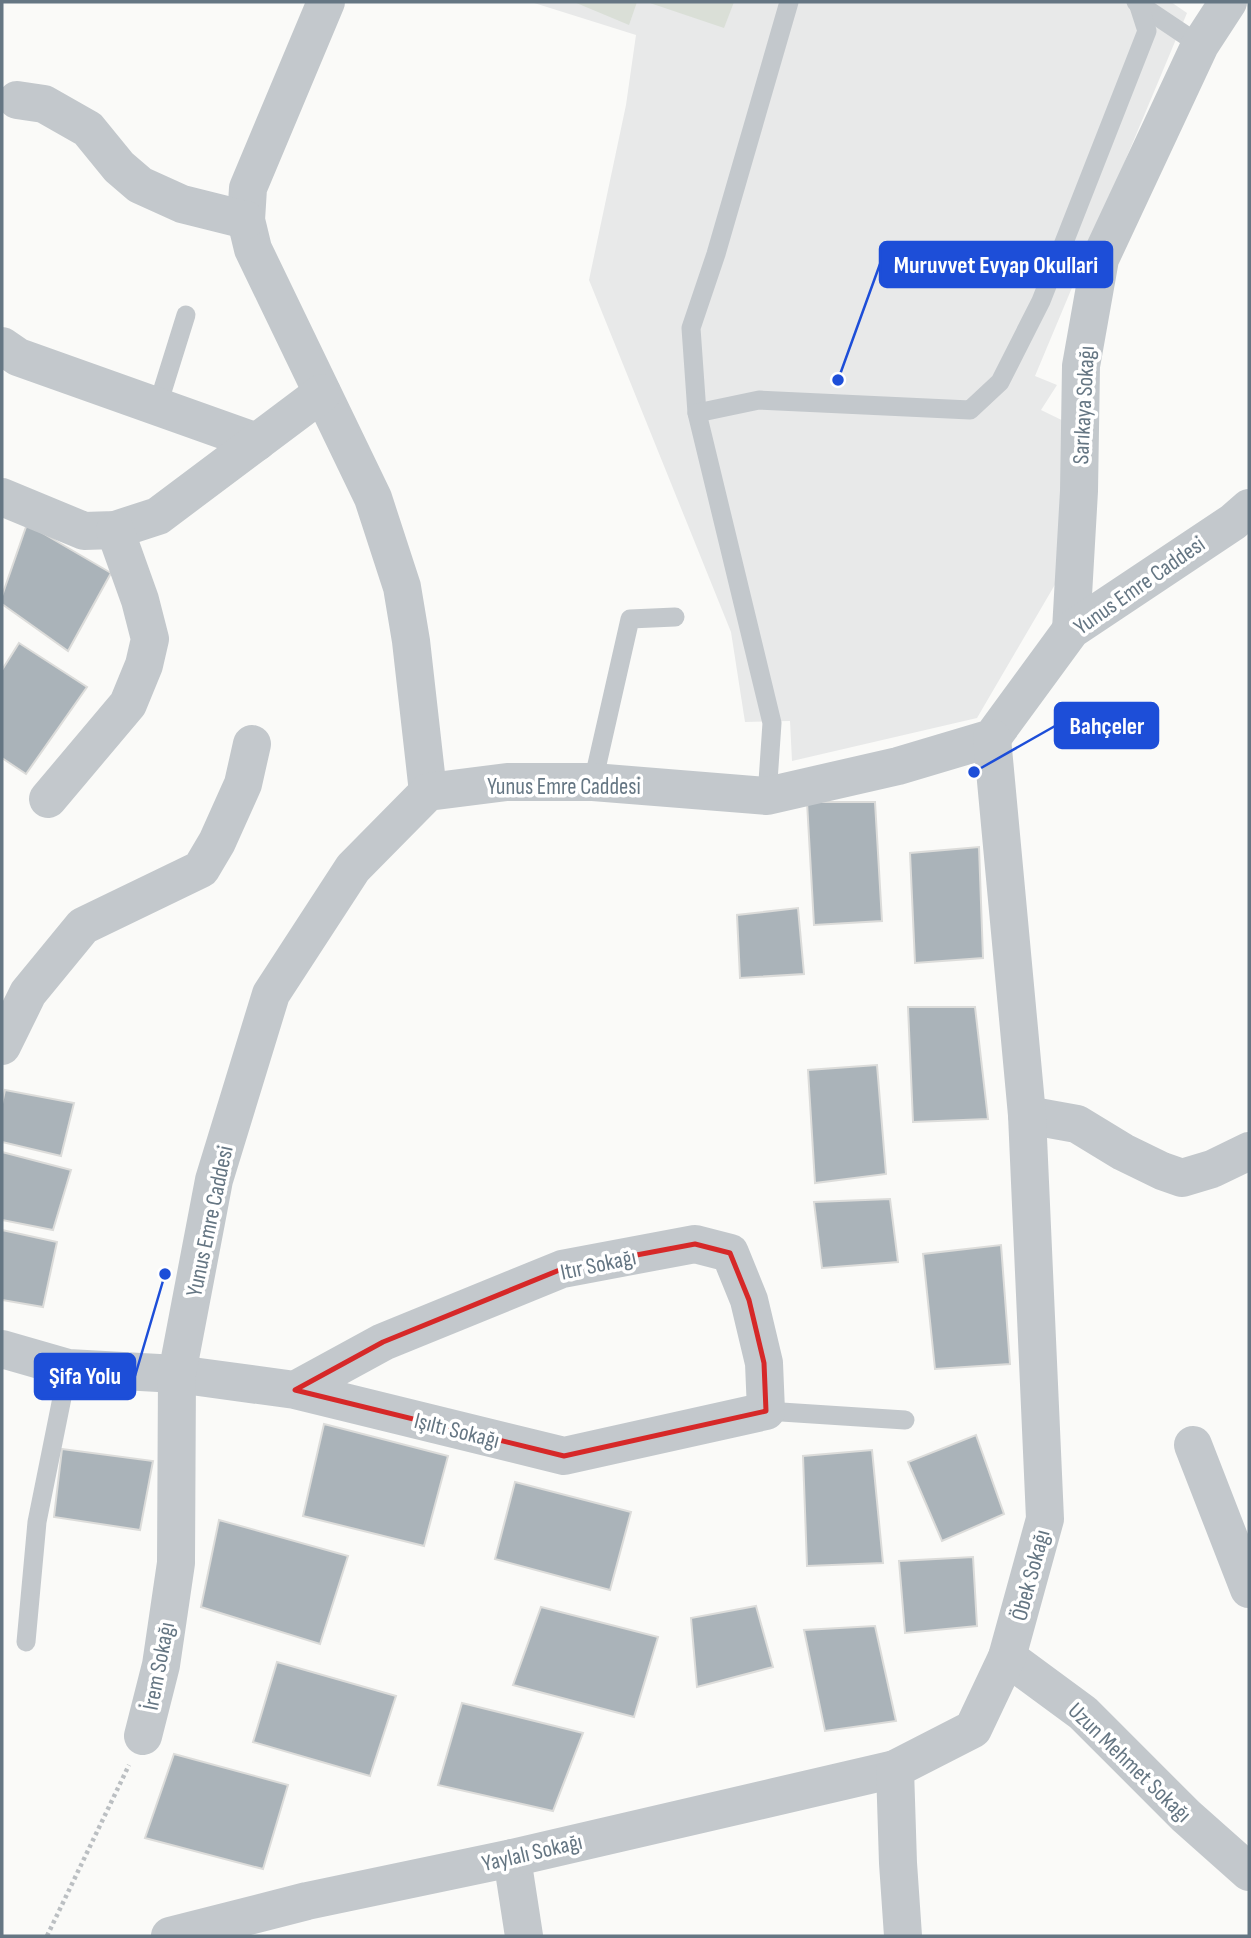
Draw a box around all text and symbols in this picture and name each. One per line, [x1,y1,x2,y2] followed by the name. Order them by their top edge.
[880,242,1112,287] callout: Muruvvet Evyap Okullari
[894,251,1098,280] text: Muruvvet Evyap Okullari
[1067,345,1101,465] street label: Sarıkaya Sokağı
[1069,530,1211,641] street label: Yunus Emre Caddesi
[1055,703,1158,748] callout: Bahçeler
[1070,712,1145,741] text: Bahçeler
[487,773,641,801] street label: Yunus Emre Caddesi
[180,1143,240,1299] street label: Yunus Emre Caddesi
[558,1243,639,1287] street label: Itır Sokağı
[35,1354,135,1399] callout: Şifa Yolu
[49,1362,121,1391] text: Şifa Yolu
[411,1407,502,1455] street label: Işıltı Sokağı
[1005,1527,1057,1624] street label: Öbek Sokağı
[137,1620,181,1713] street label: İrem Sokağı
[1062,1697,1197,1829] street label: Uzun Mehmet Sokağı
[479,1828,585,1878] street label: Yaylalı Sokağı

